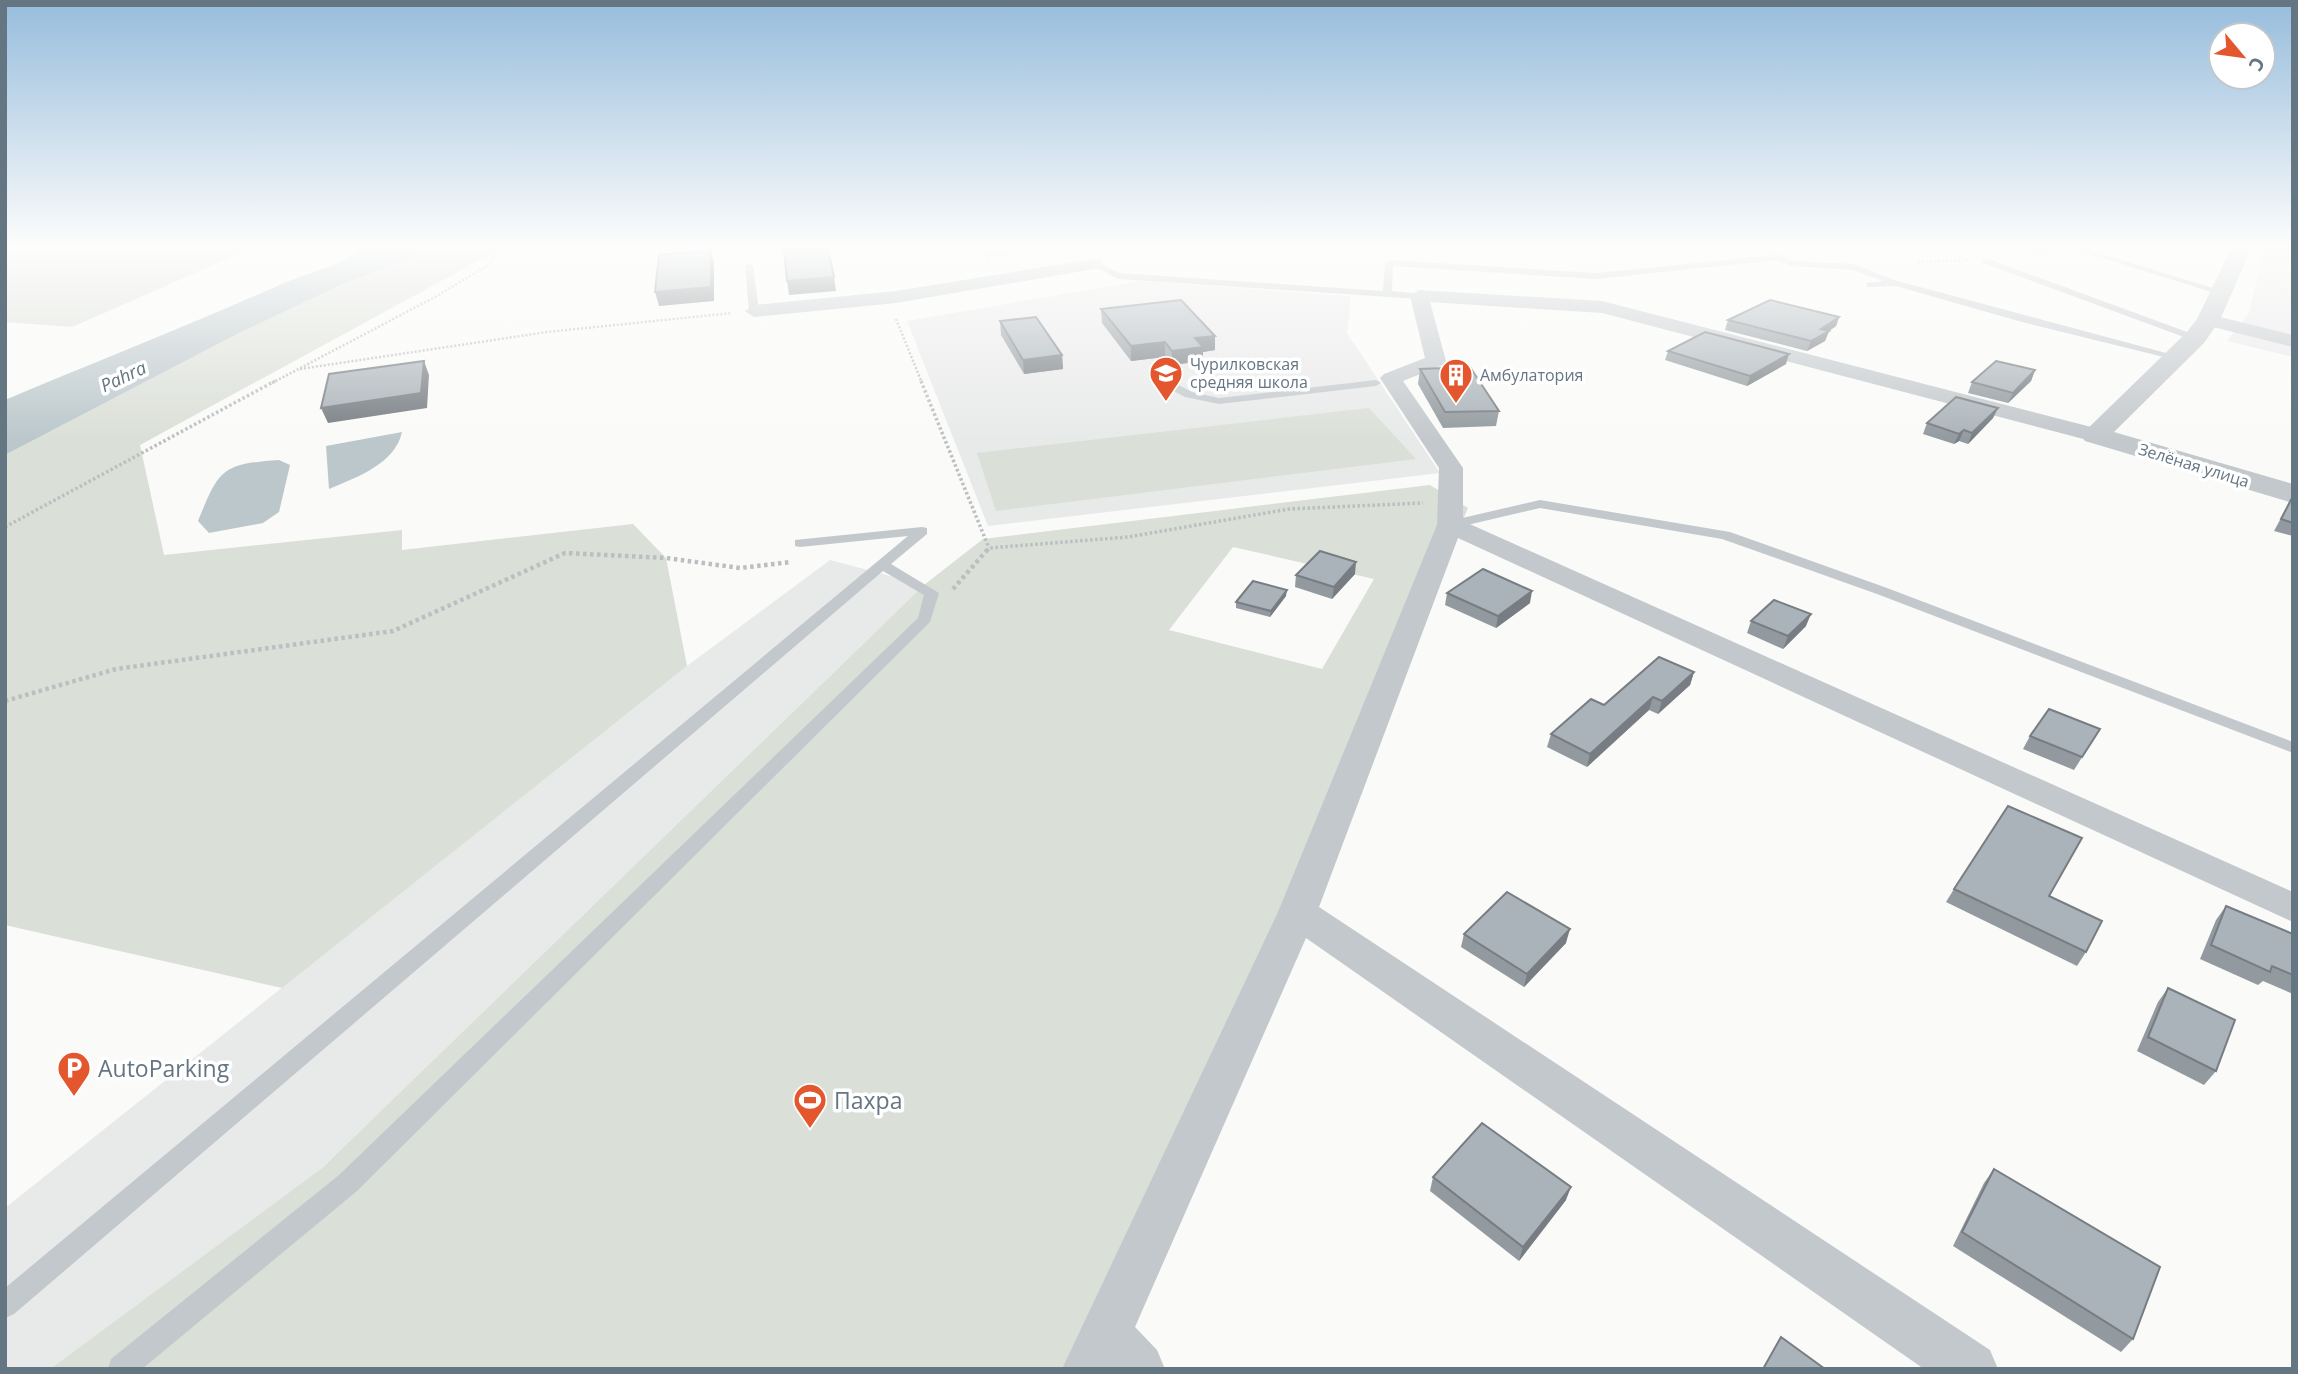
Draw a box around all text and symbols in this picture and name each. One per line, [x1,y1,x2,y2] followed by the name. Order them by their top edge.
[2207,21,2277,91] north arrow
[2243,53,2271,76] text: С
[1190,353,1308,393] place label: Чурилковская средняя школа
[1147,354,1185,403] school or university icon: Чурилковская средняя школа
[96,355,150,397] water label: Pahra
[1437,356,1475,405] building icon: Амбулатория
[1480,364,1583,386] place label: Амбулатория
[2136,438,2252,492] street label: Зелёная улица
[55,1049,93,1098] parking icon: AutoParking
[98,1052,230,1084] place label: AutoParking
[791,1081,829,1130] sports icon: Пахра
[834,1084,902,1116] place label: Пахра

